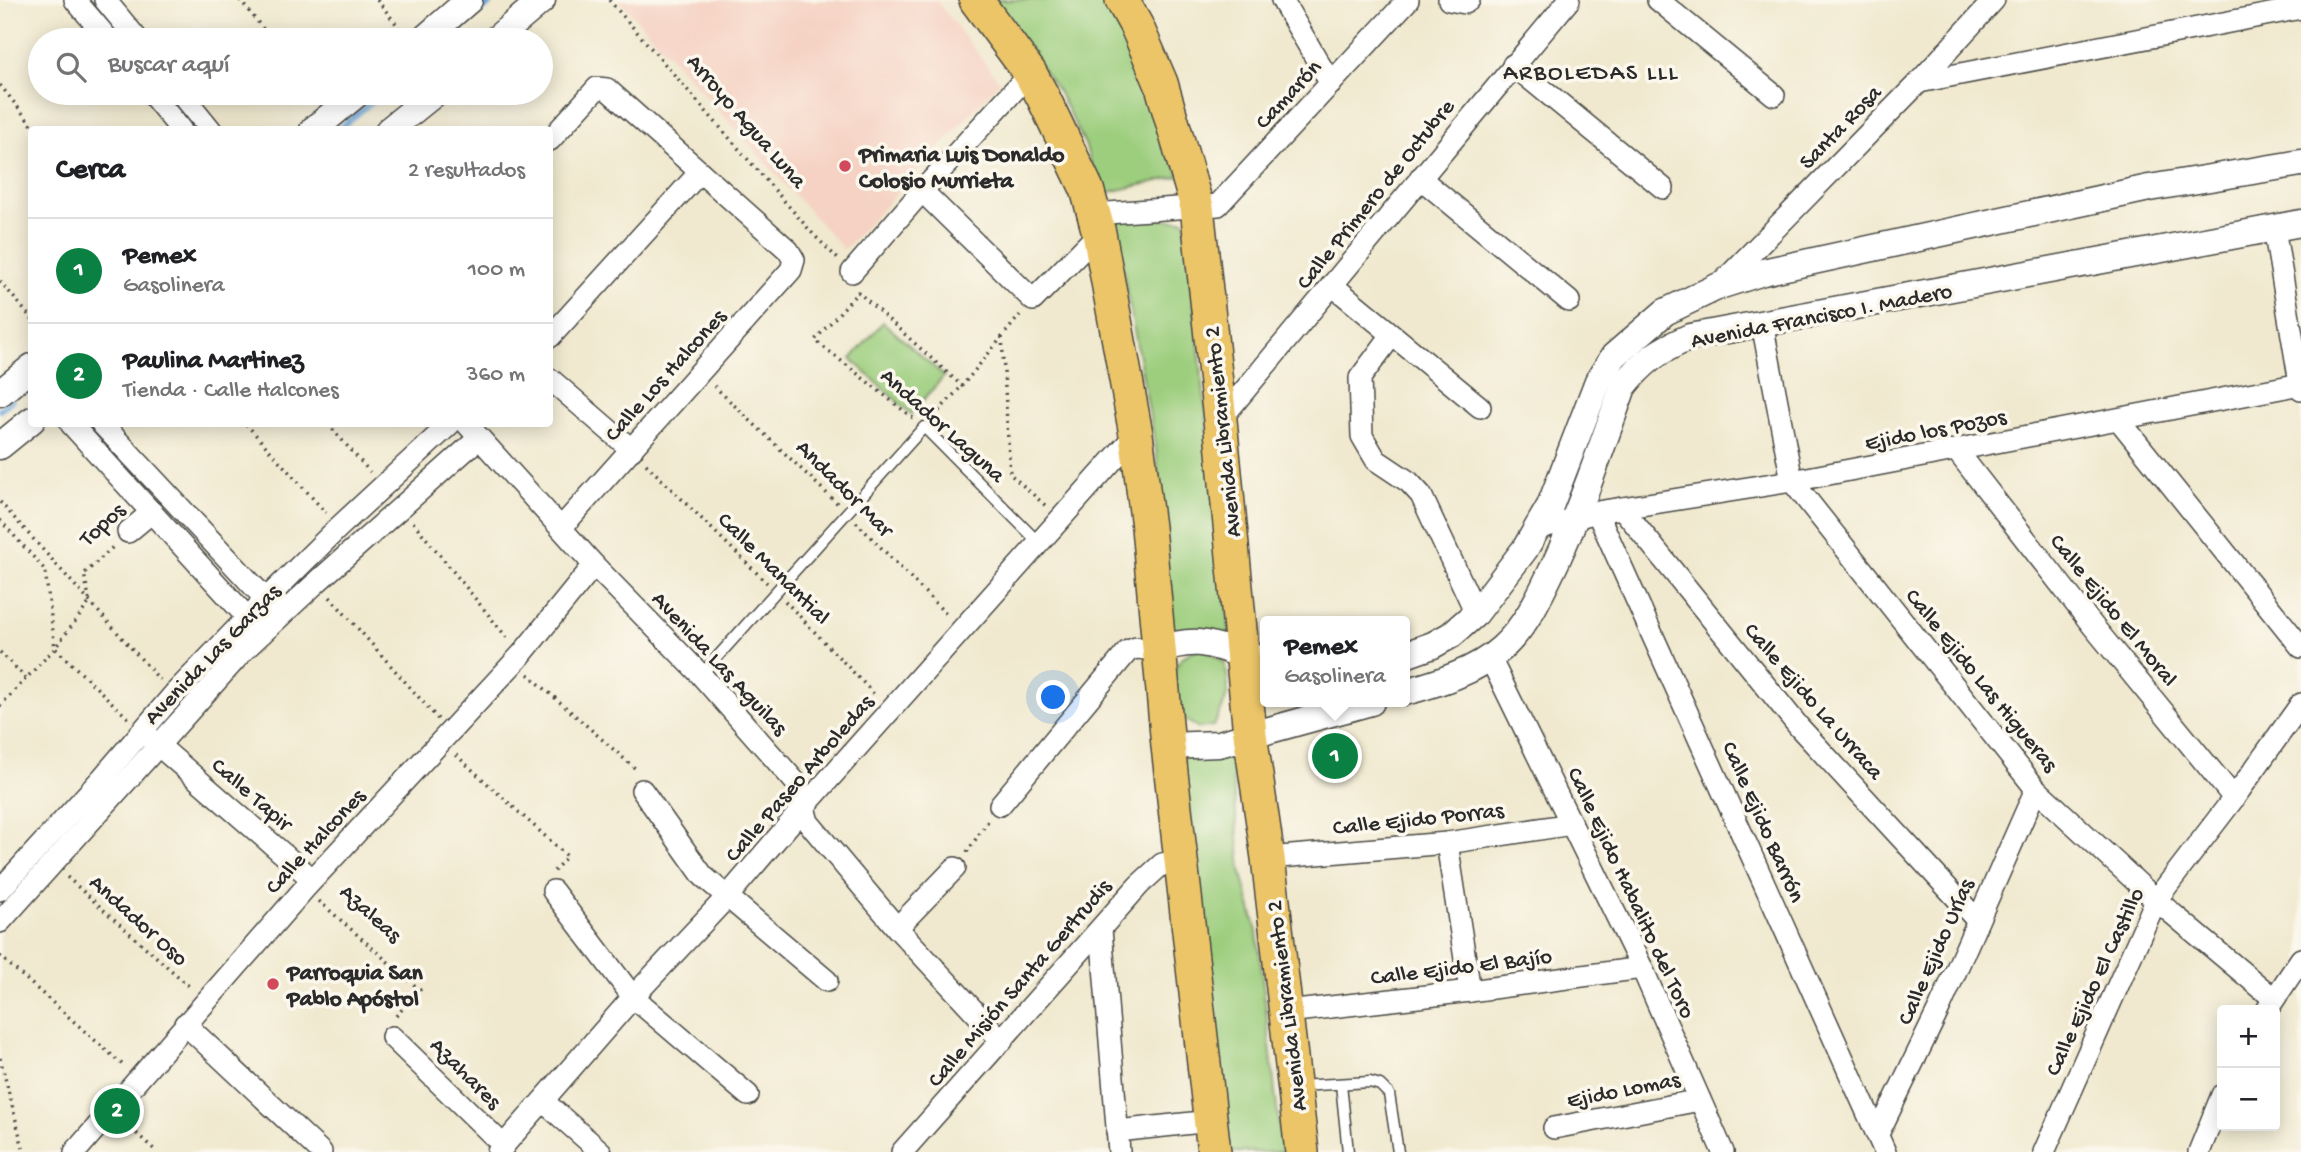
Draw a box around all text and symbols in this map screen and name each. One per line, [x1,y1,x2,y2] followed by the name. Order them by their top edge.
[28,28,553,105] search box
[52,48,90,86] icon: search
[680,50,812,196] street label: Arroyo Agua Luna
[108,51,230,82] text: Buscar aquí
[1251,55,1329,136] street label: Camarón
[1503,60,1679,89] district label: ARBOLEDAS LLL
[1795,80,1889,176] street label: Santa Rosa
[1292,94,1462,296] street label: Calle Primero de Octubre
[857,143,1065,196] place label: Primaria Luis Donaldo Colosio Murrieta
[56,154,125,189] text: Cerca
[408,158,525,185] text: 2 resultados
[837,158,853,174] marker: Primaria Luis Donaldo Colosio Murrieta
[123,242,196,273] text: Pemex
[74,257,84,284] text: 1
[468,257,525,284] text: 100 m
[123,273,224,300] text: Gasolinera
[1689,279,1955,356] street label: Avenida Francisco I. Madero
[600,304,734,448] street label: Calle Los Halcones
[1200,325,1249,538] street label: Avenida Libramiento 2
[123,347,303,378] text: Paulina Martinez
[73,362,85,389] text: 2
[467,362,525,389] text: 360 m
[874,364,1010,490] street label: Andador Laguna
[123,378,339,405] text: Tienda · Calle Halcones
[1863,404,2009,458] street label: Ejido los Pozos
[789,435,899,545] street label: Andador Mar
[73,498,132,555] street label: Topos
[711,508,834,631] street label: Calle Manantial
[2043,530,2182,693] street label: Calle Ejido El Moral
[140,579,288,731] street label: Avenida Las Garzas
[1898,584,2063,779] street label: Calle Ejido Las Higueras
[645,587,792,742] street label: Avenida Las Aguilas
[1260,616,1410,707] popup
[1737,618,1889,787] street label: Calle Ejido La Urraca
[1284,633,1358,664] text: Pemex
[1284,664,1386,691] text: Gasolinera
[1036,680,1070,714] your location
[720,690,881,869] street label: Calle Paseo Arboledas
[1312,730,1358,782] pin: 1
[1714,738,1809,907] street label: Calle Ejido Barrón
[205,753,298,839] street label: Calle Tapir
[1560,764,1700,1023] street label: Calle Ejido Habalito del Toro
[261,784,373,901] street label: Calle Halcones
[1332,798,1506,843] street label: Calle Ejido Porras
[83,870,193,973] street label: Andador Oso
[923,874,1119,1094] street label: Calle Misión Santa Gertrudis
[1893,875,1982,1030] street label: Calle Ejido Urías
[333,880,407,950] street label: Azaleas
[2041,884,2152,1081] street label: Calle Ejido El Castillo
[1262,899,1315,1112] street label: Avenida Libramiento 2
[1369,944,1554,993] street label: Calle Ejido El Bajío
[285,961,424,1014] place label: Parroquia San Pablo Apóstol
[265,976,281,992] marker: Parroquia San Pablo Apóstol
[2217,1005,2280,1131] map controls
[2217,1005,2280,1068] button: +
[423,1033,506,1116] street label: Azahares
[1565,1067,1683,1116] street label: Ejido Lomas
[2217,1068,2280,1131] button: −
[94,1085,140,1137] pin: 2

